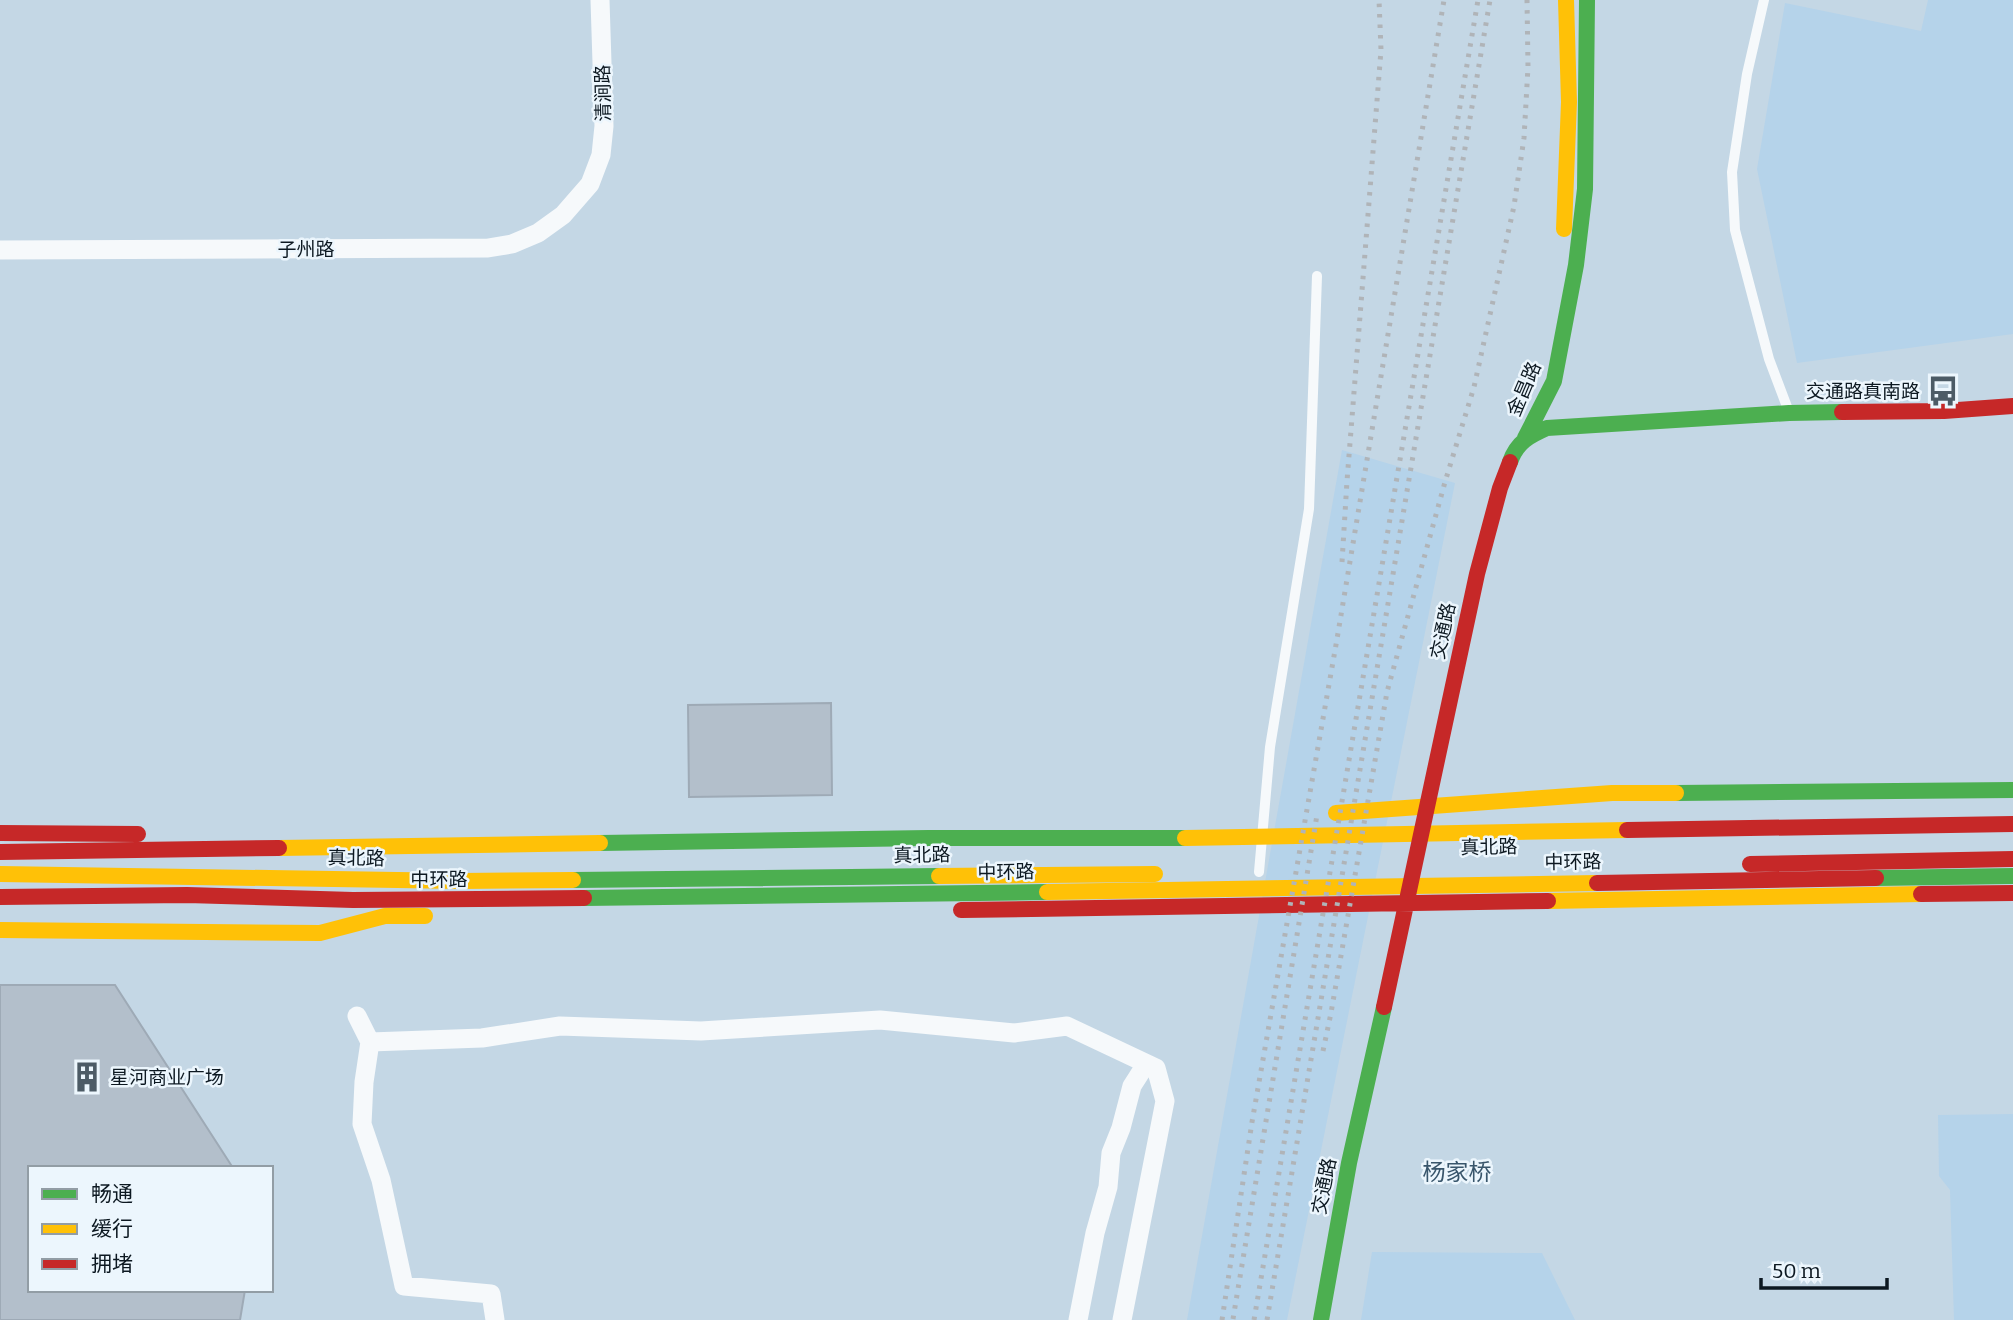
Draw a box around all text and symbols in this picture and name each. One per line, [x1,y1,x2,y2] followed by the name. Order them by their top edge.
[591,64,615,122] street label: 清涧路
[277,238,335,261] street label: 子州路
[1502,358,1546,420] street label: 金昌路
[1926,374,1960,408] bus stop icon: 交通路真南路
[1806,380,1920,403] place label: 交通路真南路
[1426,601,1460,661] street label: 交通路
[1460,835,1518,859] street label: 真北路
[893,843,951,867] street label: 真北路
[327,846,385,870] street label: 真北路
[1544,850,1602,874] street label: 中环路
[977,860,1035,884] street label: 中环路
[410,868,468,891] street label: 中环路
[70,1060,104,1094] building icon: 星河商业广场
[110,1066,224,1089] place label: 星河商业广场
[1307,1156,1341,1216] street label: 交通路
[1423,1158,1492,1186] district label: 杨家桥
[28,1166,273,1292] legend
[91,1181,133,1207] text: 畅通
[91,1216,133,1242] text: 缓行
[1761,1246,1887,1290] scale bar
[91,1251,133,1277] text: 拥堵
[1772,1258,1821,1284] text: 50 m

